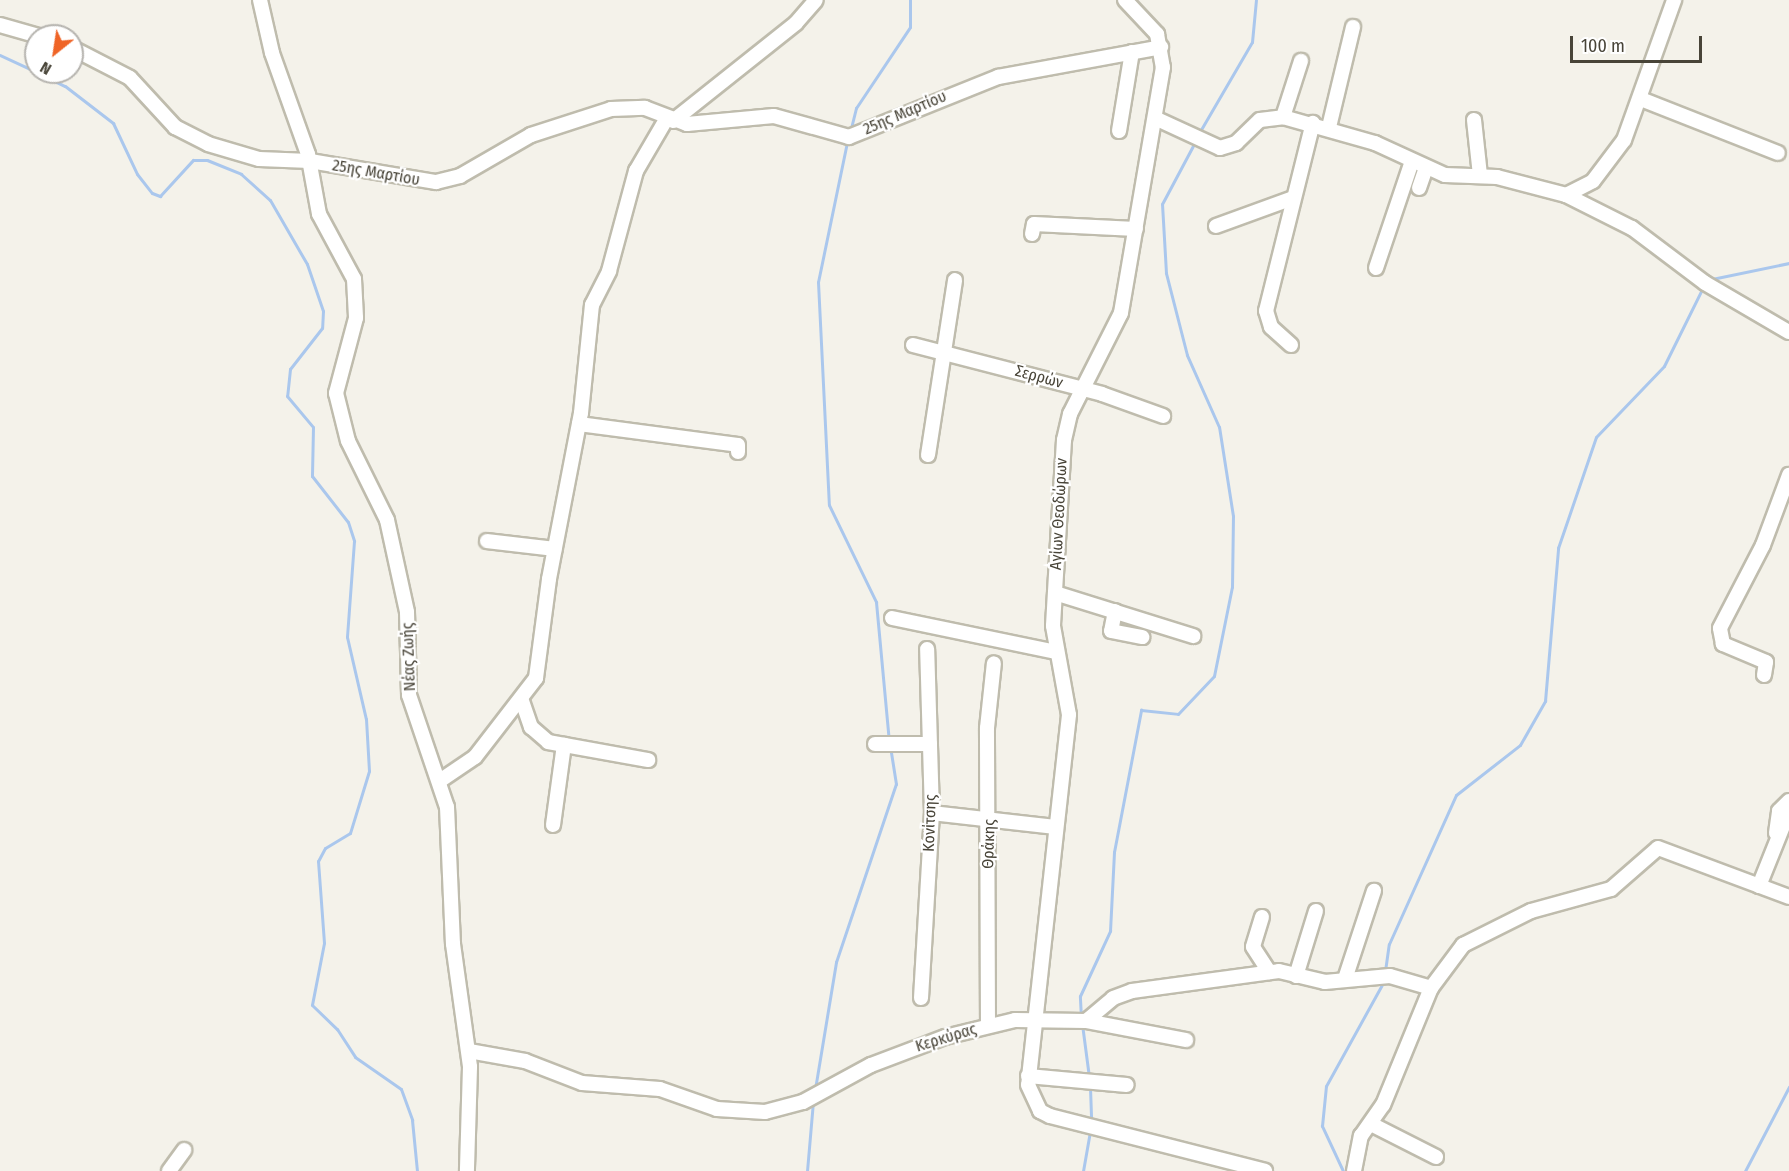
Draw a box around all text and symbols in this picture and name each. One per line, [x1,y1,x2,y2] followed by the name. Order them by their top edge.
[24,24,84,84] north arrow
[1573,24,1705,62] scale bar
[1581,35,1625,57] text: 100 m
[37,58,55,79] text: N
[861,87,949,139] street label: 25ης Μαρτίου
[331,156,421,190] street label: 25ης Μαρτίου
[1013,361,1065,393] street label: Σερρών
[1046,458,1072,570] street label: Αγίων Θεοδώρων
[398,622,420,692] street label: Νέας Ζωής
[919,794,941,852] street label: Κονίτσης
[979,819,999,869] street label: Θράκης
[913,1020,979,1056] street label: Κερκύρας

